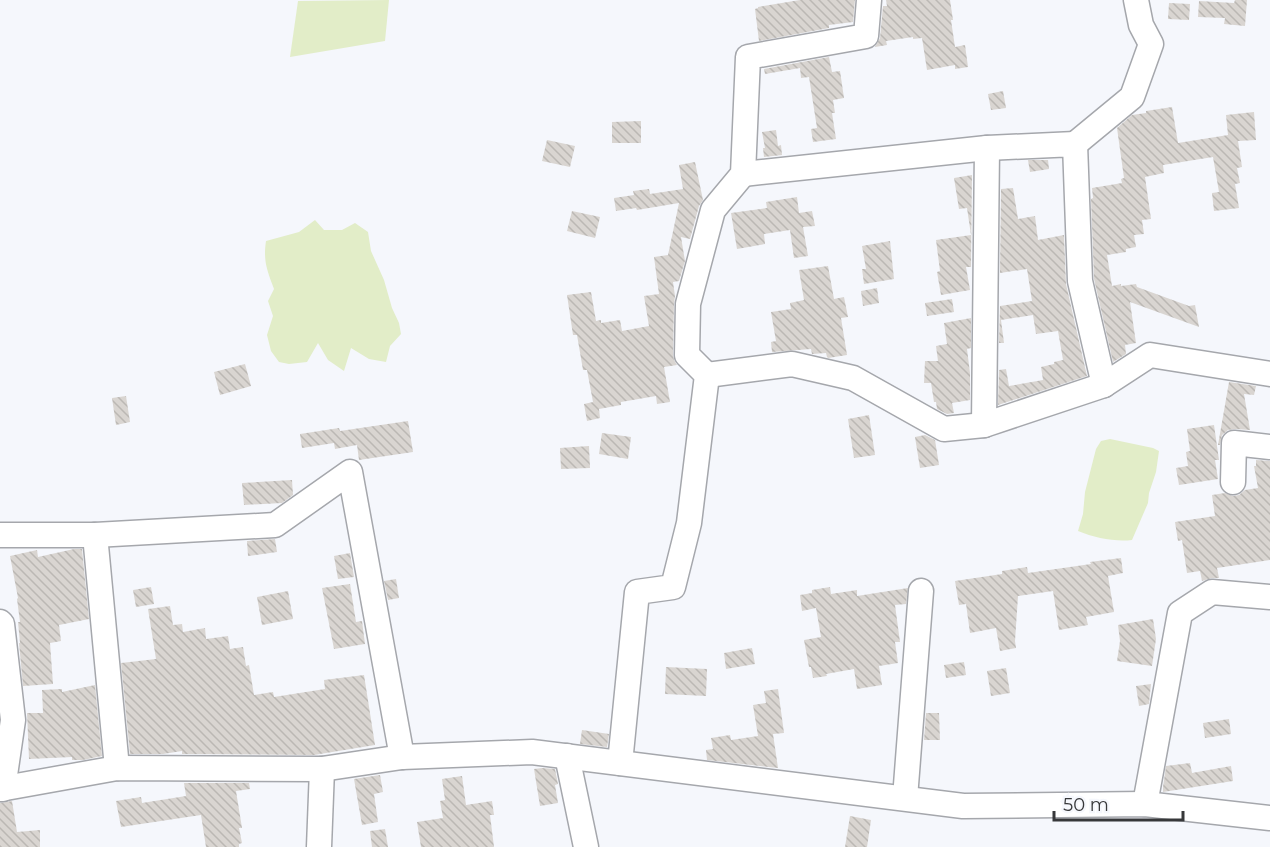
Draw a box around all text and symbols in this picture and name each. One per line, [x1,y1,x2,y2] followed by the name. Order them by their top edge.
[1054,784,1183,822] scale bar
[1063,794,1109,816] text: 50 m

